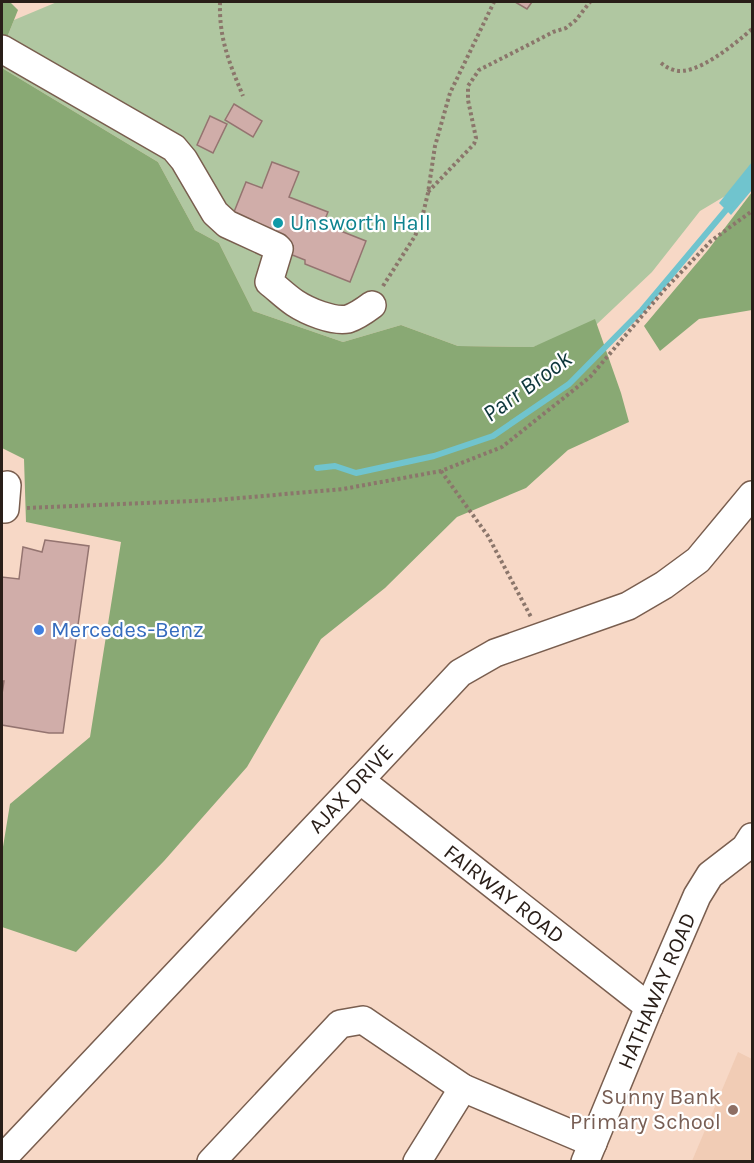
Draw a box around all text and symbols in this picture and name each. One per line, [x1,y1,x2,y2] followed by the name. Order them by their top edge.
[290,210,431,236] place label: Unsworth Hall
[271,216,285,230] marker: Unsworth Hall
[477,344,578,428] water label: Parr Brook
[51,617,204,643] place label: Mercedes-Benz
[32,623,46,637] marker: Mercedes-Benz
[303,739,399,839] street label: AJAX DRIVE
[439,839,569,949] street label: FAIRWAY ROAD
[612,909,702,1073] street label: HATHAWAY ROAD
[570,1084,721,1135] place label: Sunny Bank Primary School
[726,1103,740,1117] marker: Sunny Bank Primary School

